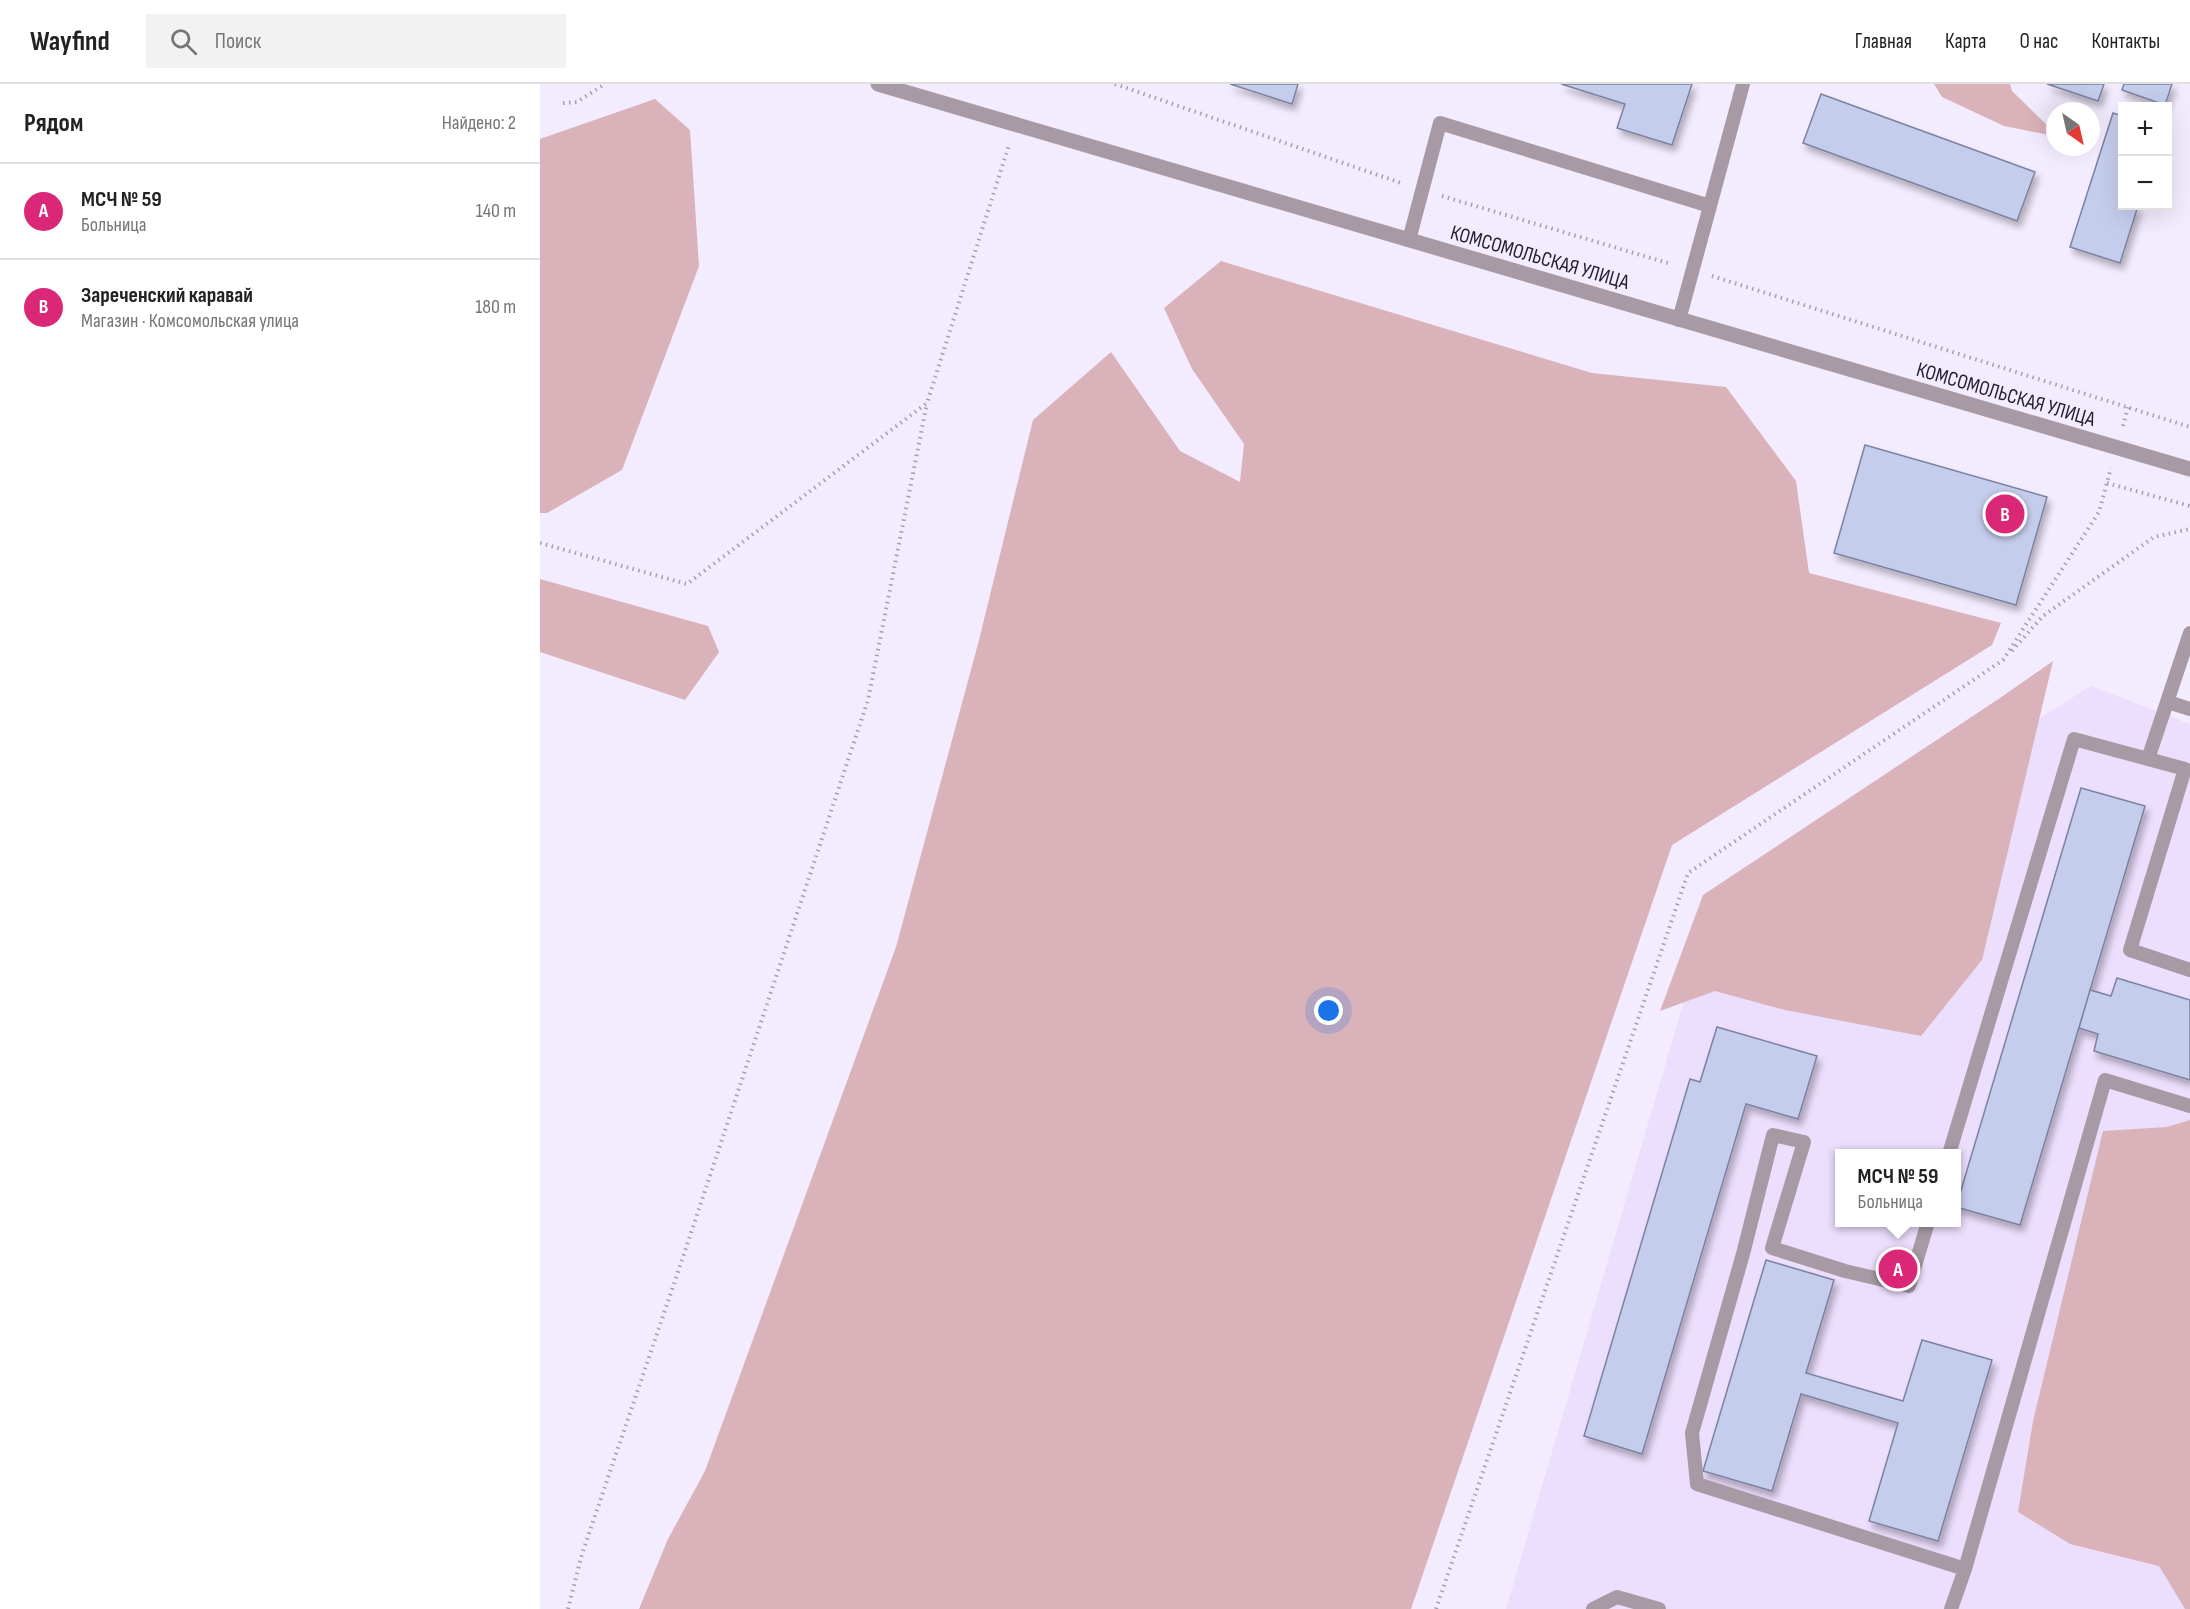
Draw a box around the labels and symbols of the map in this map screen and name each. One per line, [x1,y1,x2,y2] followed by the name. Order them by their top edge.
[2046,102,2100,156] north arrow
[1448,220,1633,295] street label: КОМСОМОЛЬСКАЯ УЛИЦА
[1914,357,2099,432] street label: КОМСОМОЛЬСКАЯ УЛИЦА
[1986,492,2024,536] pin: B
[1314,996,1343,1025] your location
[1878,1246,1918,1292] pin: A

